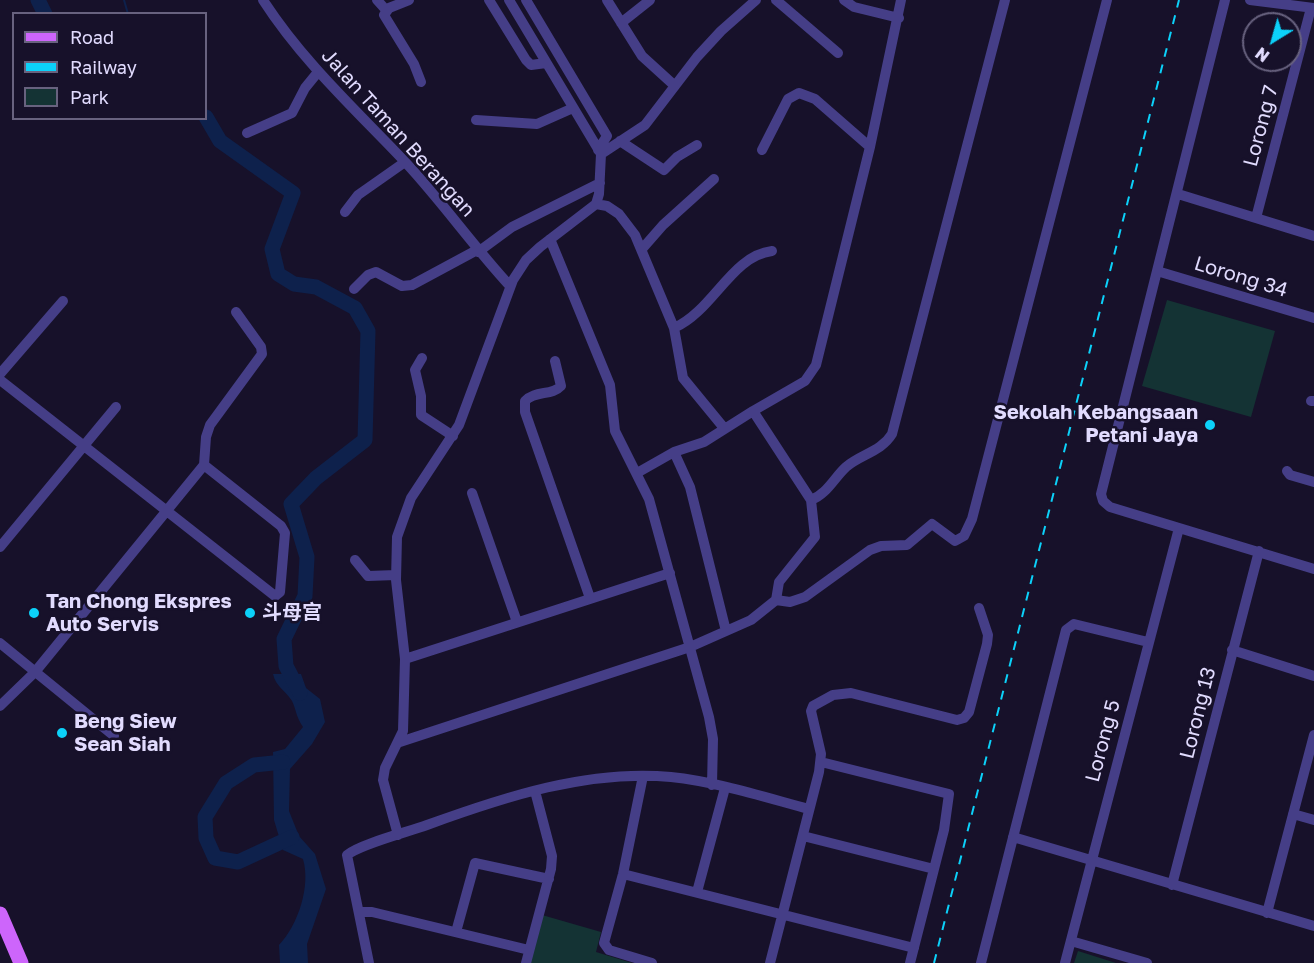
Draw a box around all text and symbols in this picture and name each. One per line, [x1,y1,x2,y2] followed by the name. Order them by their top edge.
[12,12,207,120] legend
[1242,12,1302,72] north arrow
[70,26,114,48] text: Road
[1251,43,1273,66] text: N
[316,44,480,222] street label: Jalan Taman Berangan
[70,56,137,78] text: Railway
[1239,83,1283,169] street label: Lorong 7
[70,86,109,108] text: Park
[1191,251,1291,303] street label: Lorong 34
[994,401,1198,448] place label: Sekolah Kebangsaan Petani Jaya
[1203,418,1217,432] marker: Sekolah Kebangsaan Petani Jaya
[46,590,232,637] place label: Tan Chong Ekspres Auto Servis
[262,601,322,625] place label: 斗母宫
[27,606,41,620] marker: Tan Chong Ekspres Auto Servis
[243,606,257,620] marker: 斗母宫
[1175,665,1221,761] street label: Lorong 13
[1081,697,1125,785] street label: Lorong 5
[74,710,176,757] place label: Beng Siew Sean Siah
[55,726,69,740] marker: Beng Siew Sean Siah

